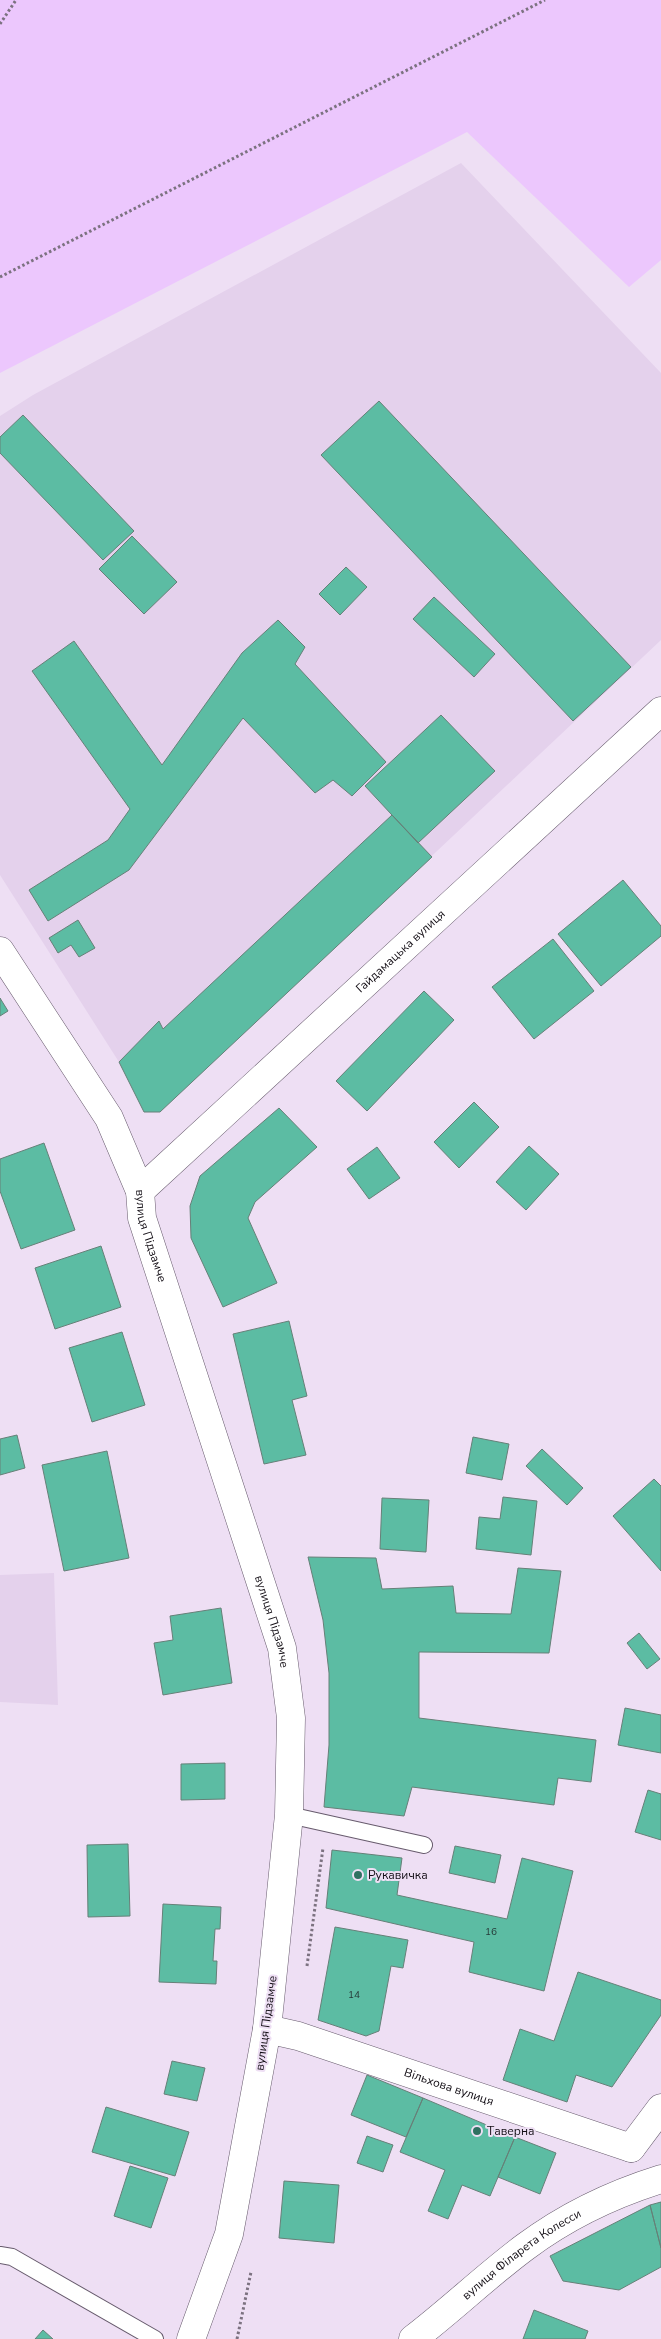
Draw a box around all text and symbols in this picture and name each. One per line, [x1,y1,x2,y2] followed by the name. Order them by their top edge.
[352,906,448,996] street label: Гайдамацька вулиця
[132,1189,170,1284] street label: вулиця Підзамче
[251,1573,292,1669] street label: вулиця Підзамче
[368,1867,428,1883] place label: Рукавичка
[352,1869,364,1881] marker: Рукавичка
[485,1925,497,1939] house number: 16
[251,1975,281,2071] street label: вулиця Підзамче
[348,1988,360,2002] house number: 14
[402,2064,496,2109] street label: Вільхова вулиця
[487,2123,534,2139] place label: Tаверна
[471,2125,483,2137] marker: Tаверна
[459,2205,584,2303] street label: вулиця Філарета Колесси

